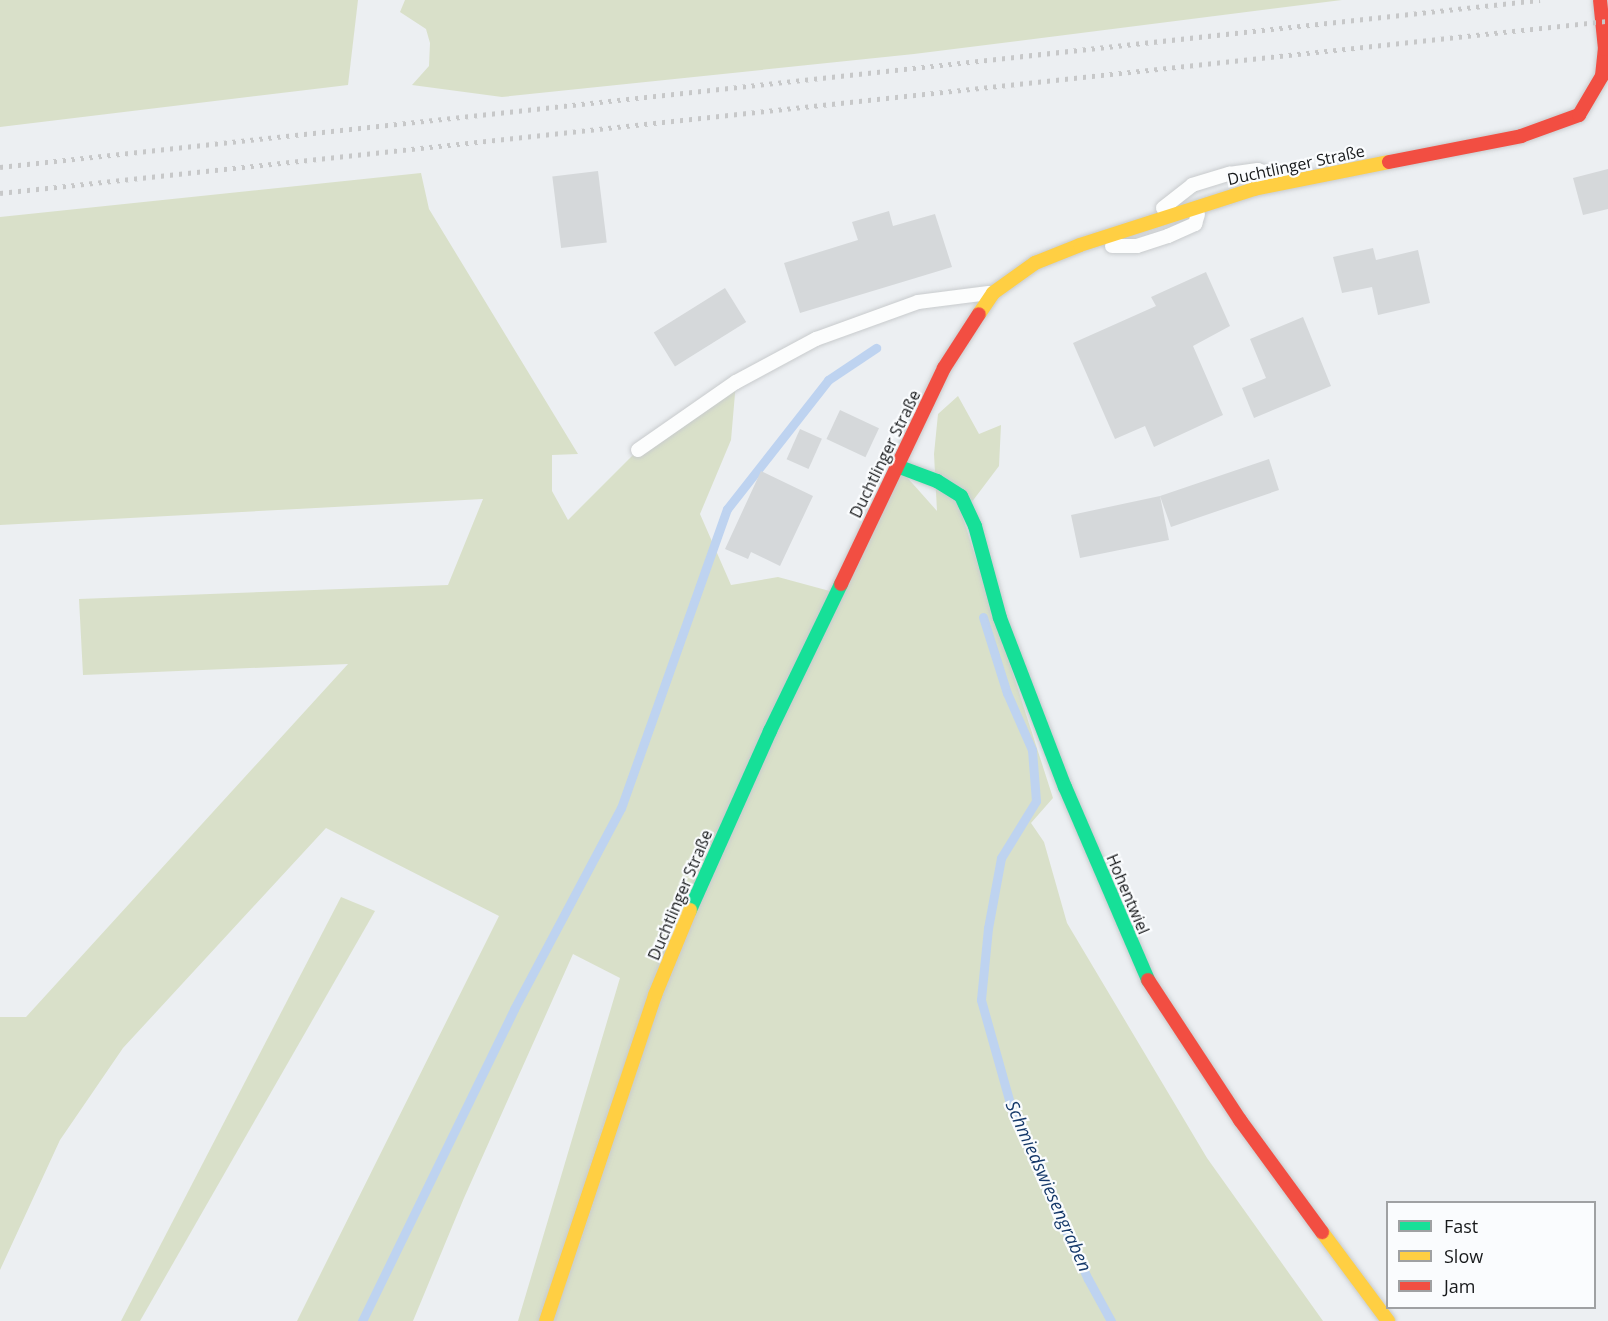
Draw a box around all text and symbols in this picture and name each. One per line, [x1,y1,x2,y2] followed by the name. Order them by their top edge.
[1226,141,1366,189] street label: Duchtlinger Straße
[846,387,924,521] street label: Duchtlinger Straße
[644,827,716,963] street label: Duchtlinger Straße
[1103,851,1153,937] street label: Hohentwiel
[1002,1097,1096,1275] water label: Schmiedswiesengraben
[1386,1201,1596,1309] legend
[1444,1214,1478,1238] text: Fast
[1444,1244,1483,1268] text: Slow
[1444,1274,1476,1298] text: Jam

